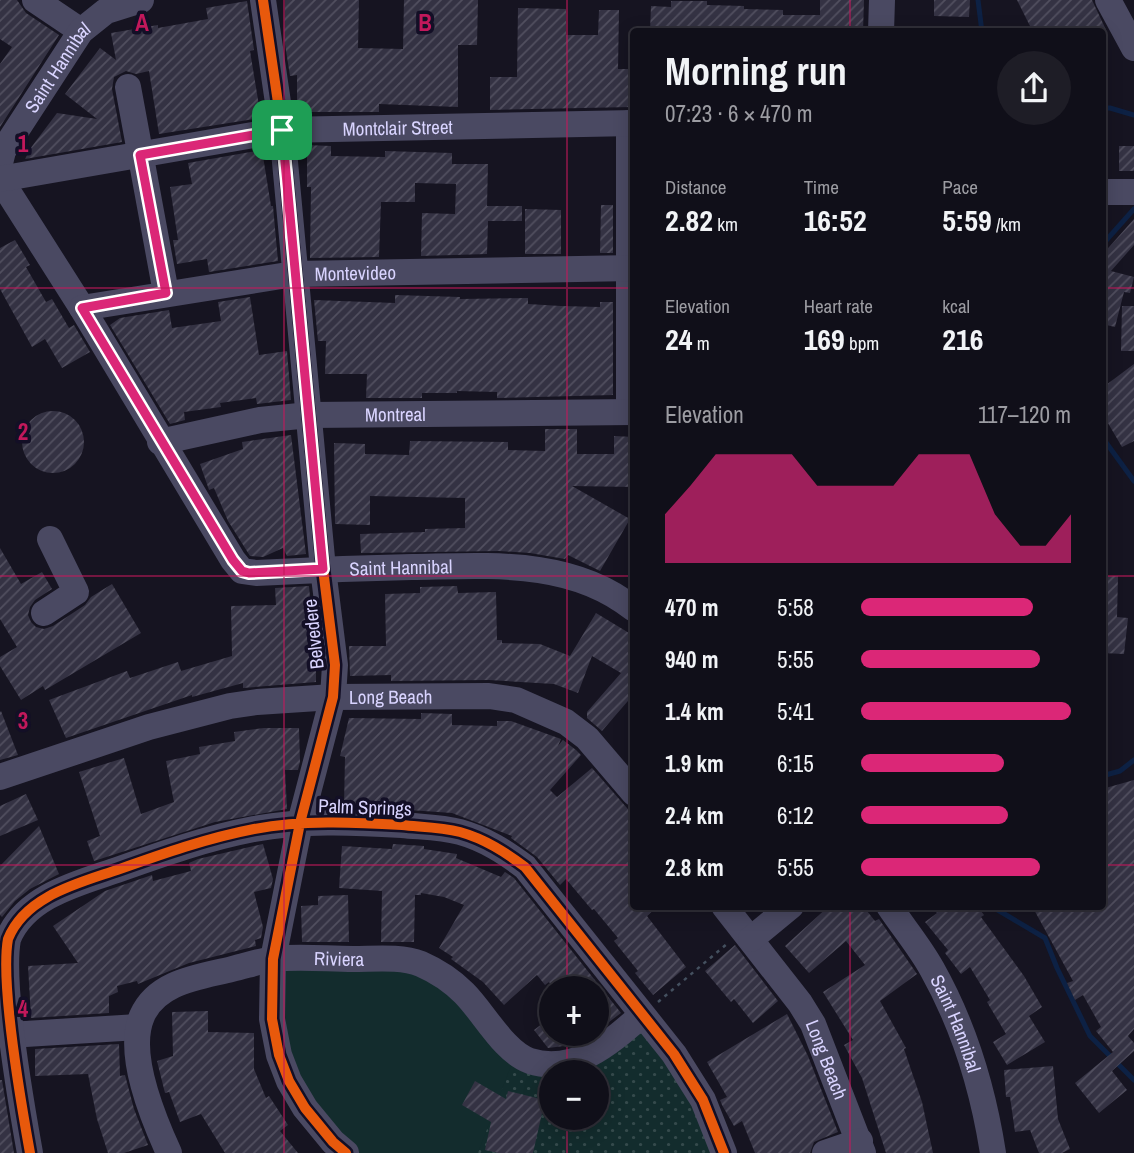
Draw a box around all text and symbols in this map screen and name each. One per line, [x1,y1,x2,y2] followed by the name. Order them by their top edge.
[135,7,149,38] text: A
[418,7,432,38] text: B
[18,16,95,118] street label: Saint Hannibal
[665,46,847,97] text: Morning run
[997,51,1071,125] button: share
[665,98,812,129] text: 07:23 · 6 × 470 m
[252,100,312,160] pin
[263,111,301,149] icon: arrive
[342,114,454,142] street label: Montclair Street
[18,128,29,159] text: 1
[665,174,726,200] text: Distance
[804,174,839,200] text: Time
[942,174,978,200] text: Pace
[665,200,713,240] text: 2.82
[804,200,867,240] text: 16:52
[942,200,992,240] text: 5:59
[713,211,738,237] text: km
[992,211,1021,237] text: /km
[314,259,396,287] street label: Montevideo
[665,293,730,319] text: Elevation
[804,293,873,319] text: Heart rate
[942,293,970,319] text: kcal
[665,319,692,359] text: 24
[804,319,845,359] text: 169
[942,319,983,359] text: 216
[692,330,710,356] text: m
[845,330,879,356] text: bpm
[665,399,744,430] text: Elevation
[978,399,1071,430] text: 117–120 m
[365,401,426,427] street label: Montreal
[18,416,28,447] text: 2
[349,553,453,582] street label: Saint Hannibal
[665,592,718,623] text: 470 m
[777,592,814,623] text: 5:58
[296,598,330,670] street label: Belvedere
[665,644,718,675] text: 940 m
[777,644,814,675] text: 5:55
[349,683,432,710] street label: Long Beach
[665,696,724,727] text: 1.4 km
[777,696,814,727] text: 5:41
[18,705,28,736] text: 3
[665,748,724,779] text: 1.9 km
[777,748,814,779] text: 6:15
[318,792,412,822] street label: Palm Springs
[665,800,724,831] text: 2.4 km
[777,800,814,831] text: 6:12
[665,852,724,883] text: 2.8 km
[777,852,814,883] text: 5:55
[314,945,365,972] street label: Riviera
[924,970,987,1075] street label: Saint Hannibal
[539,976,609,1130] map controls
[539,976,609,1046] button: +
[18,993,29,1024] text: 4
[800,1016,854,1103] street label: Long Beach
[539,1060,609,1130] button: −

